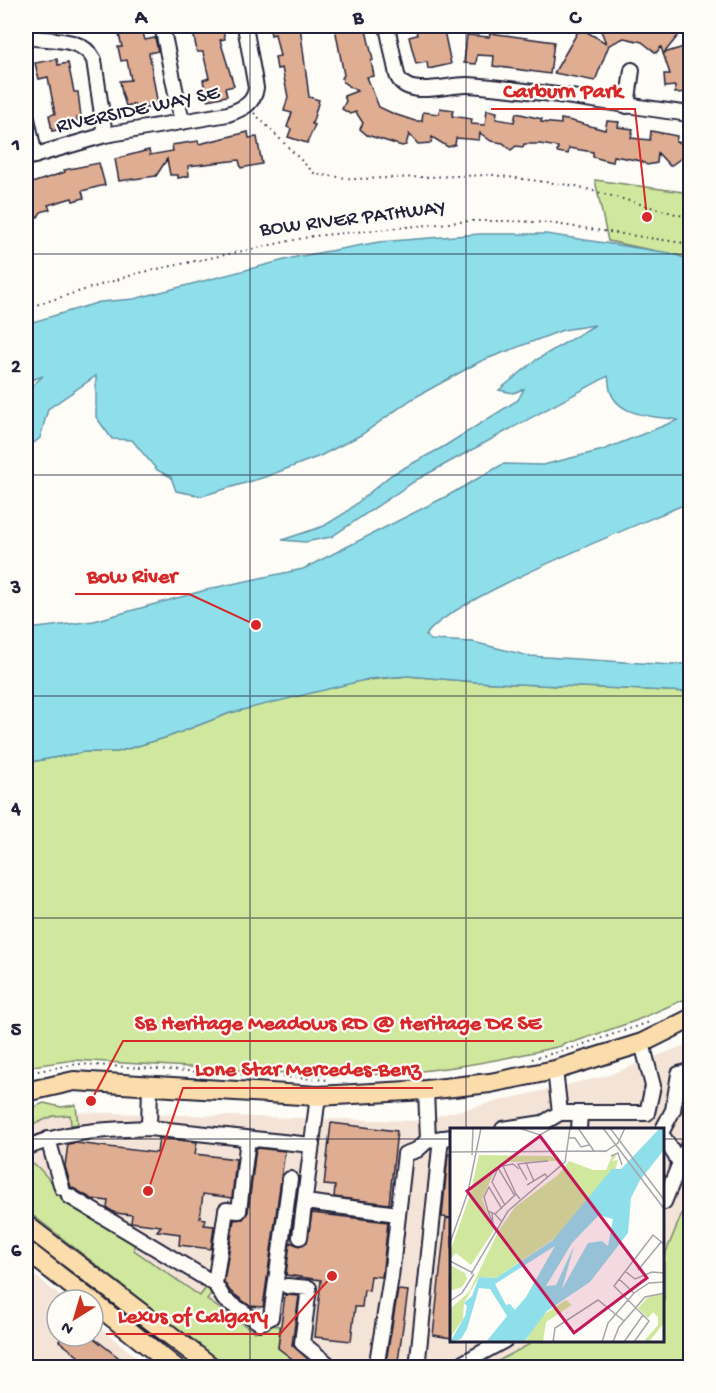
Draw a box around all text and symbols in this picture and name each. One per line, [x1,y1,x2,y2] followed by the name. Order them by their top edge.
[134,8,149,31] text: A
[352,8,364,31] text: B
[569,8,583,31] text: C
[491,69,635,109] callout: Carburn Park
[502,80,625,106] text: Carburn Park
[54,81,223,140] street label: RIVERSIDE WAY SE
[11,135,20,158] text: 1
[258,196,447,244] street label: BOW RIVER PATHWAY
[11,357,21,380] text: 2
[75,554,189,594] callout: Bow River
[86,565,179,591] text: Bow River
[10,578,21,601] text: 3
[10,799,21,822] text: 4
[123,1001,554,1041] callout: SB Heritage Meadows RD @ Heritage DR SE
[135,1012,543,1038] text: SB Heritage Meadows RD @ Heritage DR SE
[11,1020,22,1043] text: 5
[183,1048,433,1088] callout: Lone Star Mercedes-Benz
[195,1058,422,1084] text: Lone Star Mercedes-Benz
[450,1128,665,1342] inset map
[11,1241,22,1264] text: 6
[45,1288,105,1348] north arrow
[106,1294,280,1334] callout: Lexus of Calgary
[118,1305,268,1331] text: Lexus of Calgary
[58,1316,78,1338] text: N

